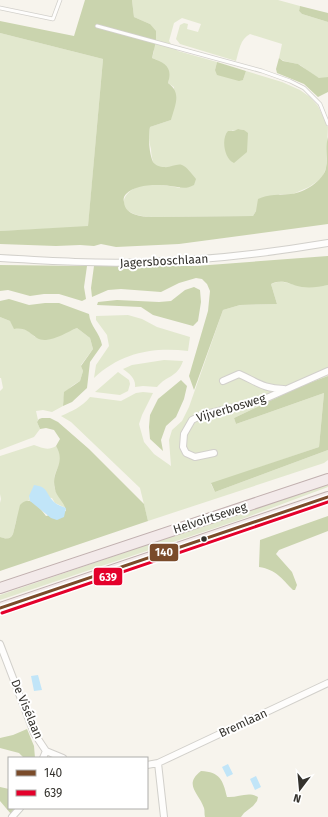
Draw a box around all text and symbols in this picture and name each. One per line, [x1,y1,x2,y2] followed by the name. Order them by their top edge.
[119,252,209,270] street label: Jagersboschlaan
[195,391,268,425] street label: Vijverbosweg
[171,499,249,537] street label: Helvoirtseweg
[199,534,209,544] unlabelled marker
[149,543,179,562] line badge: 140
[155,546,173,559] text: 140
[93,567,123,586] line badge: 639
[99,571,117,584] text: 639
[8,677,46,741] street label: De Visélaan
[217,706,269,740] street label: Bremlaan
[8,757,148,809] legend
[44,766,63,780] text: 140
[280,769,320,809] north arrow
[44,786,62,800] text: 639
[292,791,303,805] text: N

